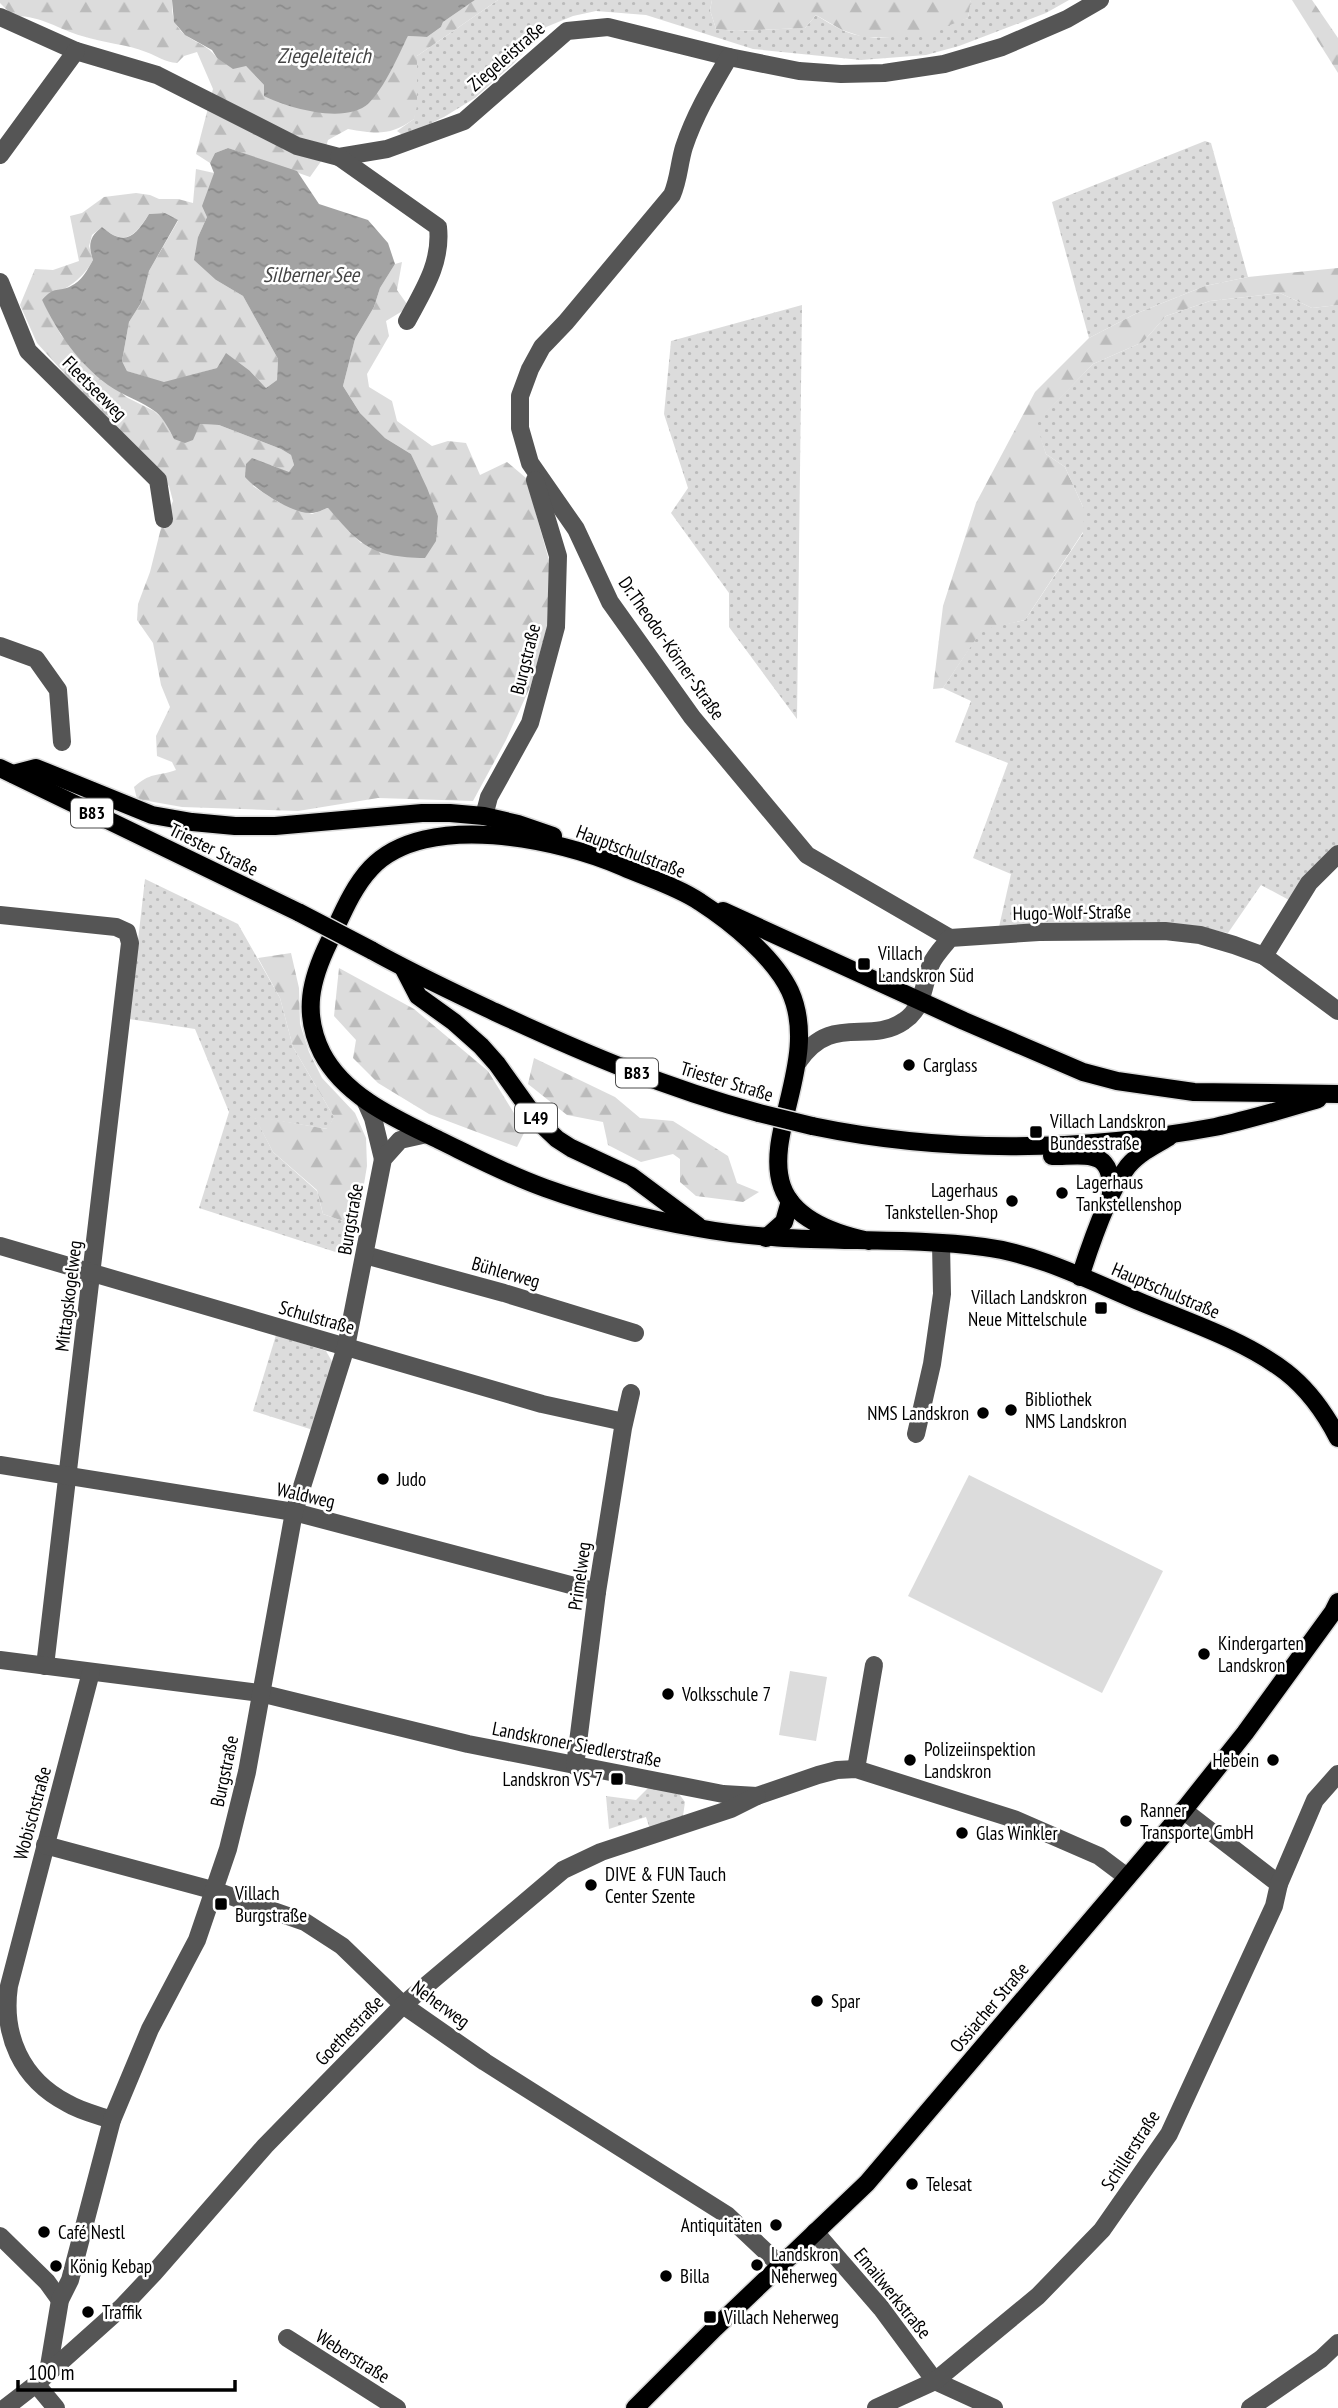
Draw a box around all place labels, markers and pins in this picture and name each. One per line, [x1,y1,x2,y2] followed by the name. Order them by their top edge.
[877,941,974,987] place label: Villach Landskron Süd
[856,956,872,972] marker: Villach Landskron Süd
[923,1053,977,1077] place label: Carglass
[901,1057,917,1073] marker: Carglass
[1049,1109,1166,1155] place label: Villach Landskron Bundesstraße
[1028,1124,1044,1140] marker: Villach Landskron Bundesstraße
[1076,1170,1182,1216] place label: Lagerhaus Tankstellenshop
[885,1178,998,1224] place label: Lagerhaus Tankstellen-Shop
[1054,1185,1070,1201] marker: Lagerhaus Tankstellenshop
[1004,1193,1020,1209] marker: Lagerhaus Tankstellen-Shop
[968,1285,1087,1331] place label: Villach Landskron Neue Mittelschule
[1093,1300,1109,1316] marker: Villach Landskron Neue Mittelschule
[1025,1387,1127,1433] place label: Bibliothek NMS Landskron
[867,1401,969,1425] place label: NMS Landskron
[1003,1402,1019,1418] marker: Bibliothek NMS Landskron
[975,1405,991,1421] marker: NMS Landskron
[396,1467,426,1491] place label: Judo
[375,1471,391,1487] marker: Judo
[1218,1631,1304,1677] place label: Kindergarten Landskron
[1196,1646,1212,1662] marker: Kindergarten Landskron
[681,1682,771,1706] place label: Volksschule 7
[660,1686,676,1702] marker: Volksschule 7
[924,1737,1036,1783] place label: Polizeiinspektion Landskron
[1212,1748,1259,1772] place label: Hebein
[902,1752,918,1768] marker: Polizeiinspektion Landskron
[1265,1752,1281,1768] marker: Hebein
[503,1767,603,1791] place label: Landskron VS 7
[609,1771,625,1787] marker: Landskron VS 7
[1140,1798,1254,1844] place label: Ranner Transporte GmbH
[1118,1813,1134,1829] marker: Ranner Transporte GmbH
[976,1821,1058,1845] place label: Glas Winkler
[954,1825,970,1841] marker: Glas Winkler
[605,1862,726,1908] place label: DIVE & FUN Tauch Center Szente
[583,1877,599,1893] marker: DIVE & FUN Tauch Center Szente
[234,1881,307,1927] place label: Villach Burgstraße
[213,1896,229,1912] marker: Villach Burgstraße
[831,1989,861,2013] place label: Spar
[809,1993,825,2009] marker: Spar
[926,2172,973,2196] place label: Telesat
[904,2176,920,2192] marker: Telesat
[681,2213,762,2237] place label: Antiquitäten
[768,2217,784,2233] marker: Antiquitäten
[58,2220,125,2244] place label: Café Nestl
[36,2224,52,2240] marker: Café Nestl
[771,2242,838,2288] place label: Landskron Neherweg
[70,2254,152,2278] place label: König Kebap
[749,2257,765,2273] marker: Landskron Neherweg
[48,2258,64,2274] marker: König Kebap
[680,2264,710,2288] place label: Billa
[658,2268,674,2284] marker: Billa
[102,2300,143,2324] place label: Traffik
[80,2304,96,2320] marker: Traffik
[723,2305,839,2329] place label: Villach Neherweg
[702,2309,718,2325] marker: Villach Neherweg

